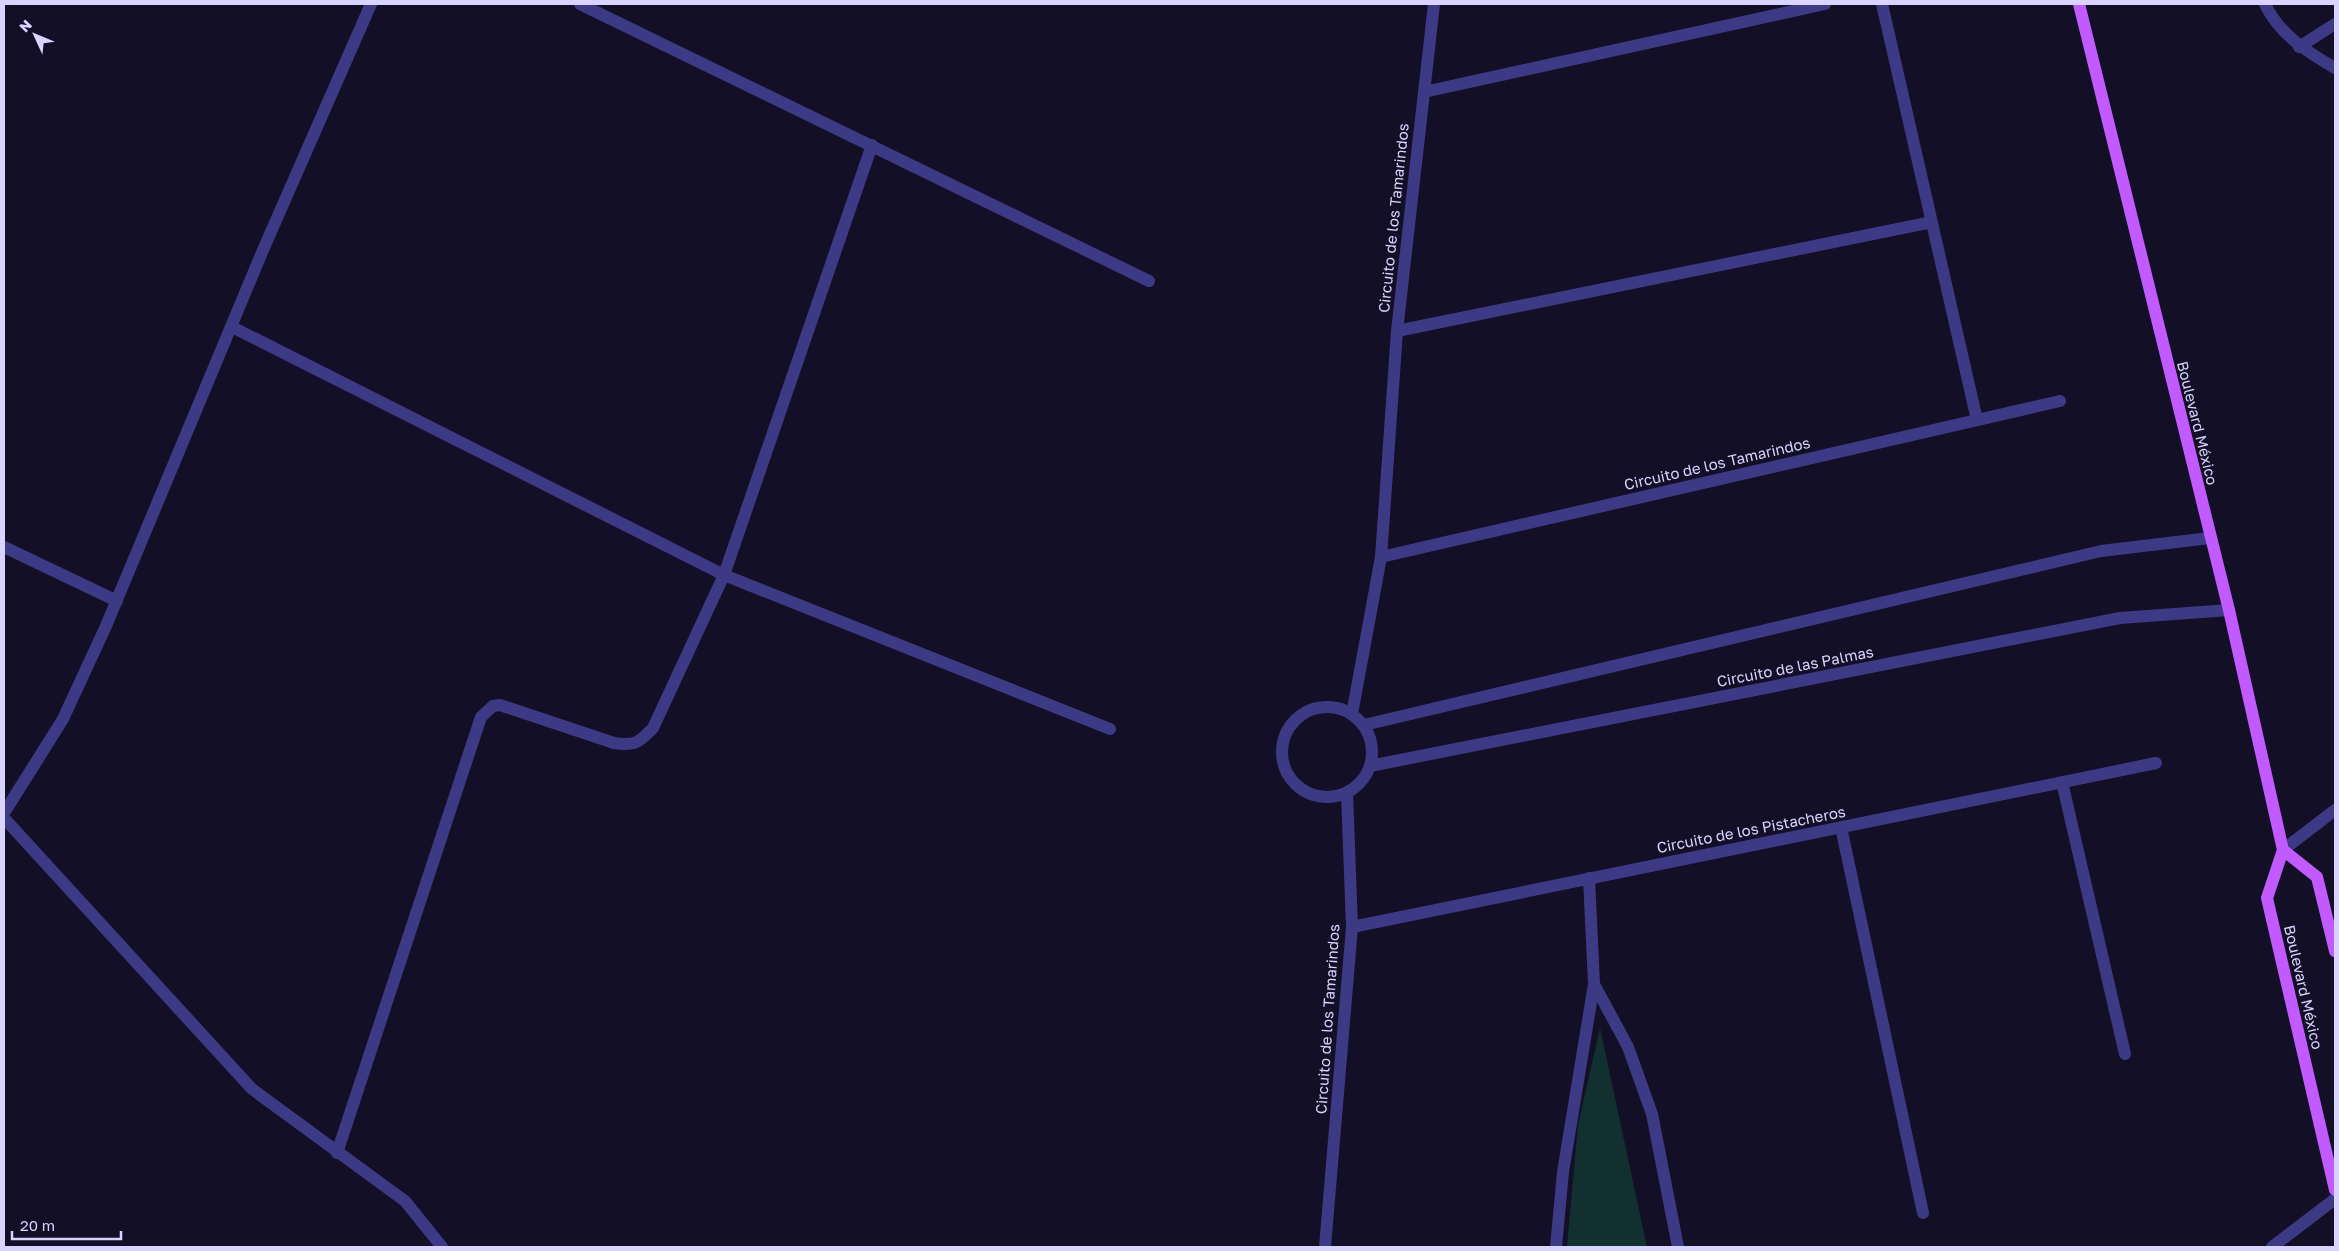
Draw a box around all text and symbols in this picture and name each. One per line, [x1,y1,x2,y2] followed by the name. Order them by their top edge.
[10,10,60,60] north arrow
[15,16,35,35] text: N
[1374,122,1412,314] street label: Circuito de los Tamarindos
[2174,359,2222,487] street label: Boulevard México
[1622,433,1812,493] street label: Circuito de los Tamarindos
[1715,642,1875,690] street label: Circuito de las Palmas
[1655,802,1847,856] street label: Circuito de los Pistacheros
[1311,923,1343,1115] street label: Circuito de los Tamarindos
[2281,923,2327,1051] street label: Boulevard México
[12,1208,121,1240] scale bar
[20,1216,55,1234] text: 20 m

